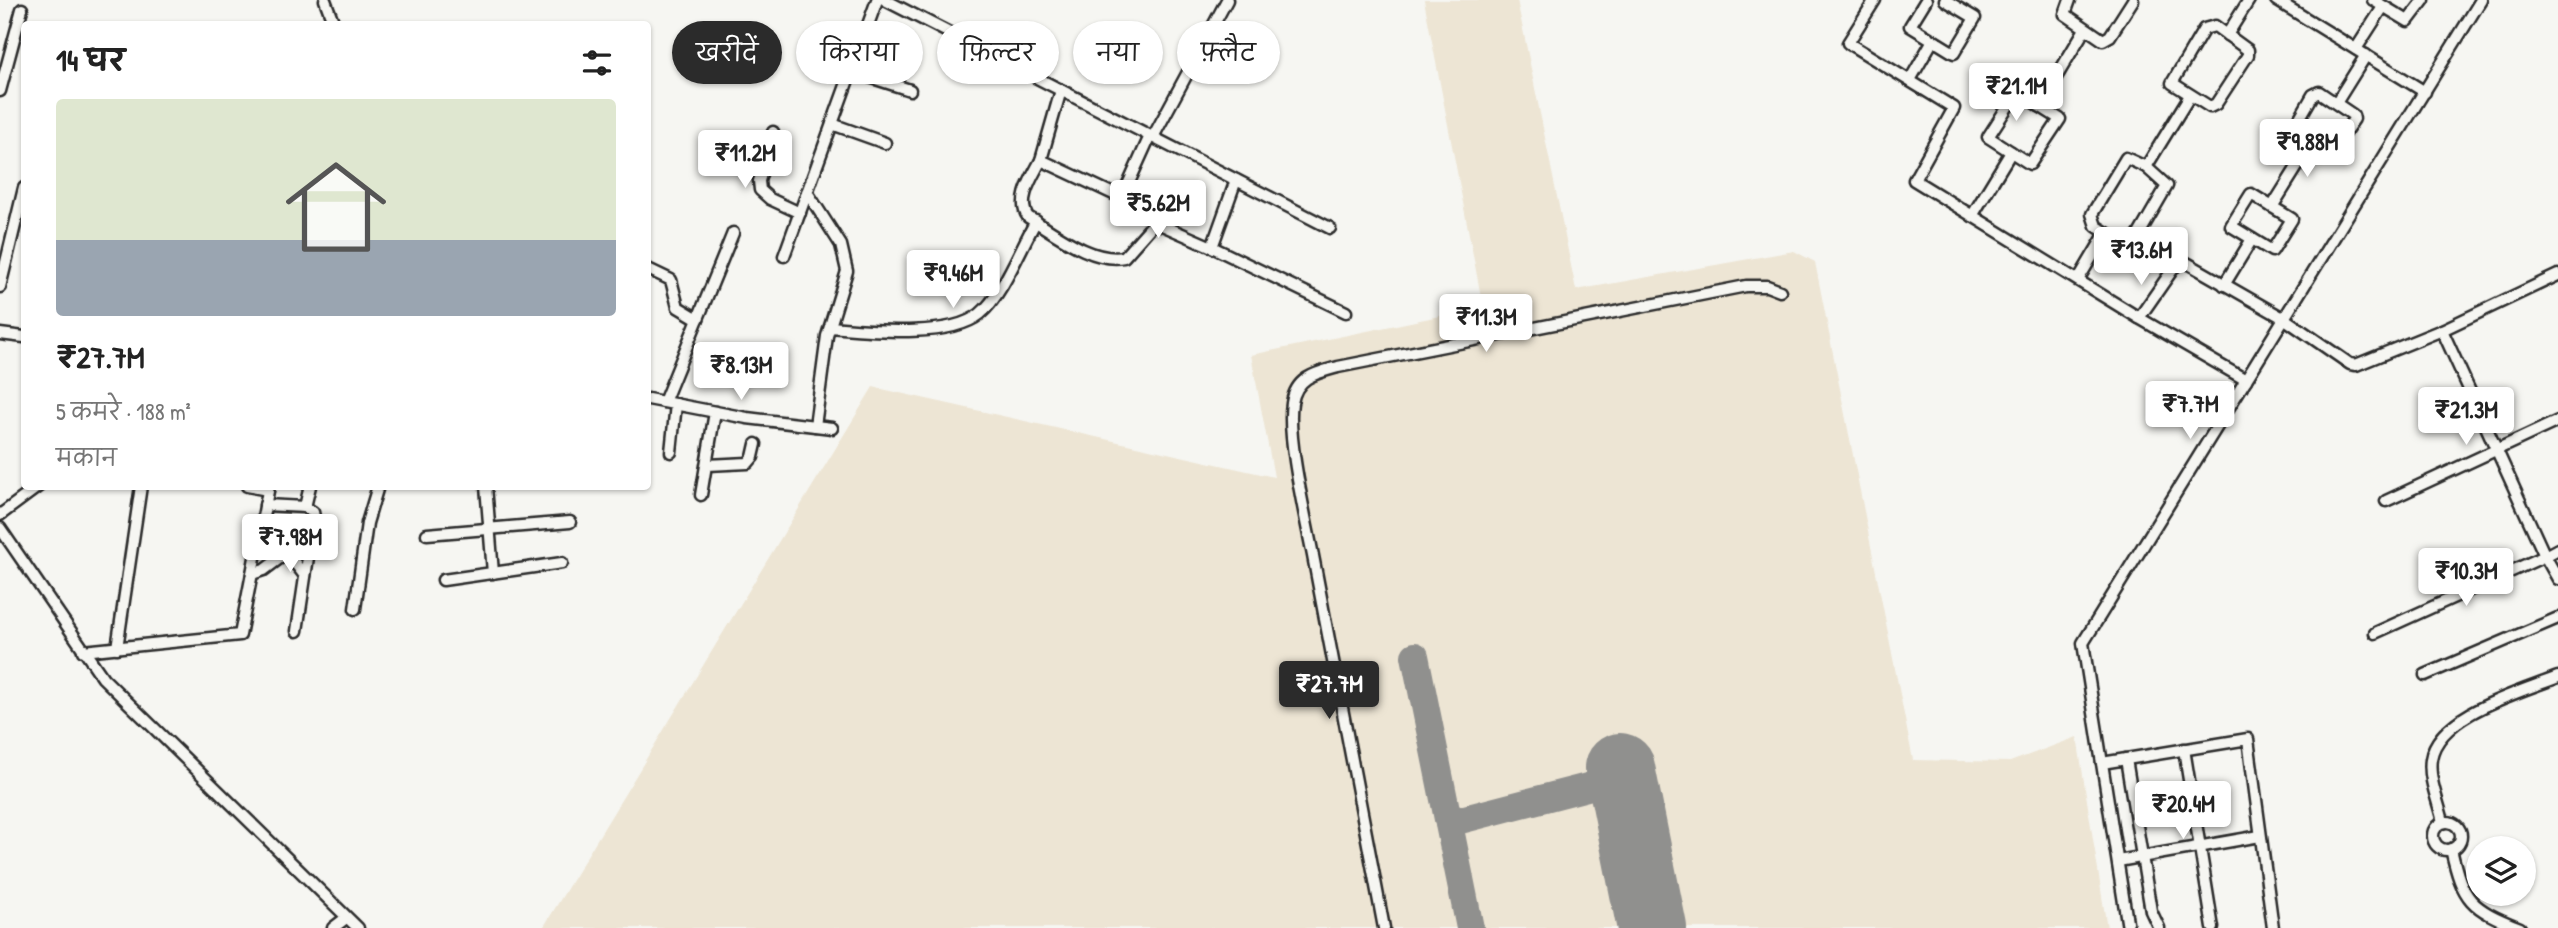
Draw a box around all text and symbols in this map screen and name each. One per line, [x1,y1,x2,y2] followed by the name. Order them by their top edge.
[672,21,782,84] chip: खरीदें
[796,21,923,84] chip: किराया
[937,21,1059,84] chip: फ़िल्टर
[1073,21,1163,84] chip: नया
[1177,21,1280,84] chip: फ़्लैट
[56,40,125,80] text: 14 घर
[578,44,616,82] icon: filters
[1959,64,2073,123] pin: ₹21.1M
[1985,70,2047,101] text: ₹21.1M
[2250,120,2364,179] pin: ₹9.88M
[2276,126,2338,157] text: ₹9.88M
[688,130,802,190] pin: ₹11.2M
[714,137,776,168] text: ₹11.2M
[273,144,399,270] icon: home
[1101,180,1215,240] pin: ₹5.62M
[1126,187,1190,218] text: ₹5.62M
[2084,228,2198,287] pin: ₹13.6M
[2110,234,2172,265] text: ₹13.6M
[896,250,1010,310] pin: ₹9.46M
[923,257,983,288] text: ₹9.46M
[1429,294,1543,354] pin: ₹11.3M
[1455,301,1517,332] text: ₹11.3M
[56,337,145,377] text: ₹27.7M
[684,342,798,402] pin: ₹8.13M
[710,349,773,380] text: ₹8.13M
[2141,382,2239,441] pin: ₹7.7M
[2161,388,2219,419] text: ₹7.7M
[2409,388,2523,447] pin: ₹21.3M
[2434,394,2498,425] text: ₹21.3M
[56,396,191,427] text: 5 कमरे · 188 m²
[56,442,117,473] text: मकान
[233,514,347,574] pin: ₹7.98M
[258,521,322,552] text: ₹7.98M
[2409,548,2523,608] pin: ₹10.3M
[2434,555,2498,586] text: ₹10.3M
[1272,662,1386,721] pin: ₹27.7M
[1295,668,1363,699] text: ₹27.7M
[2126,782,2240,841] pin: ₹20.4M
[2151,788,2215,819] text: ₹20.4M
[2466,836,2536,906] map controls
[2466,836,2536,906] button: layers

